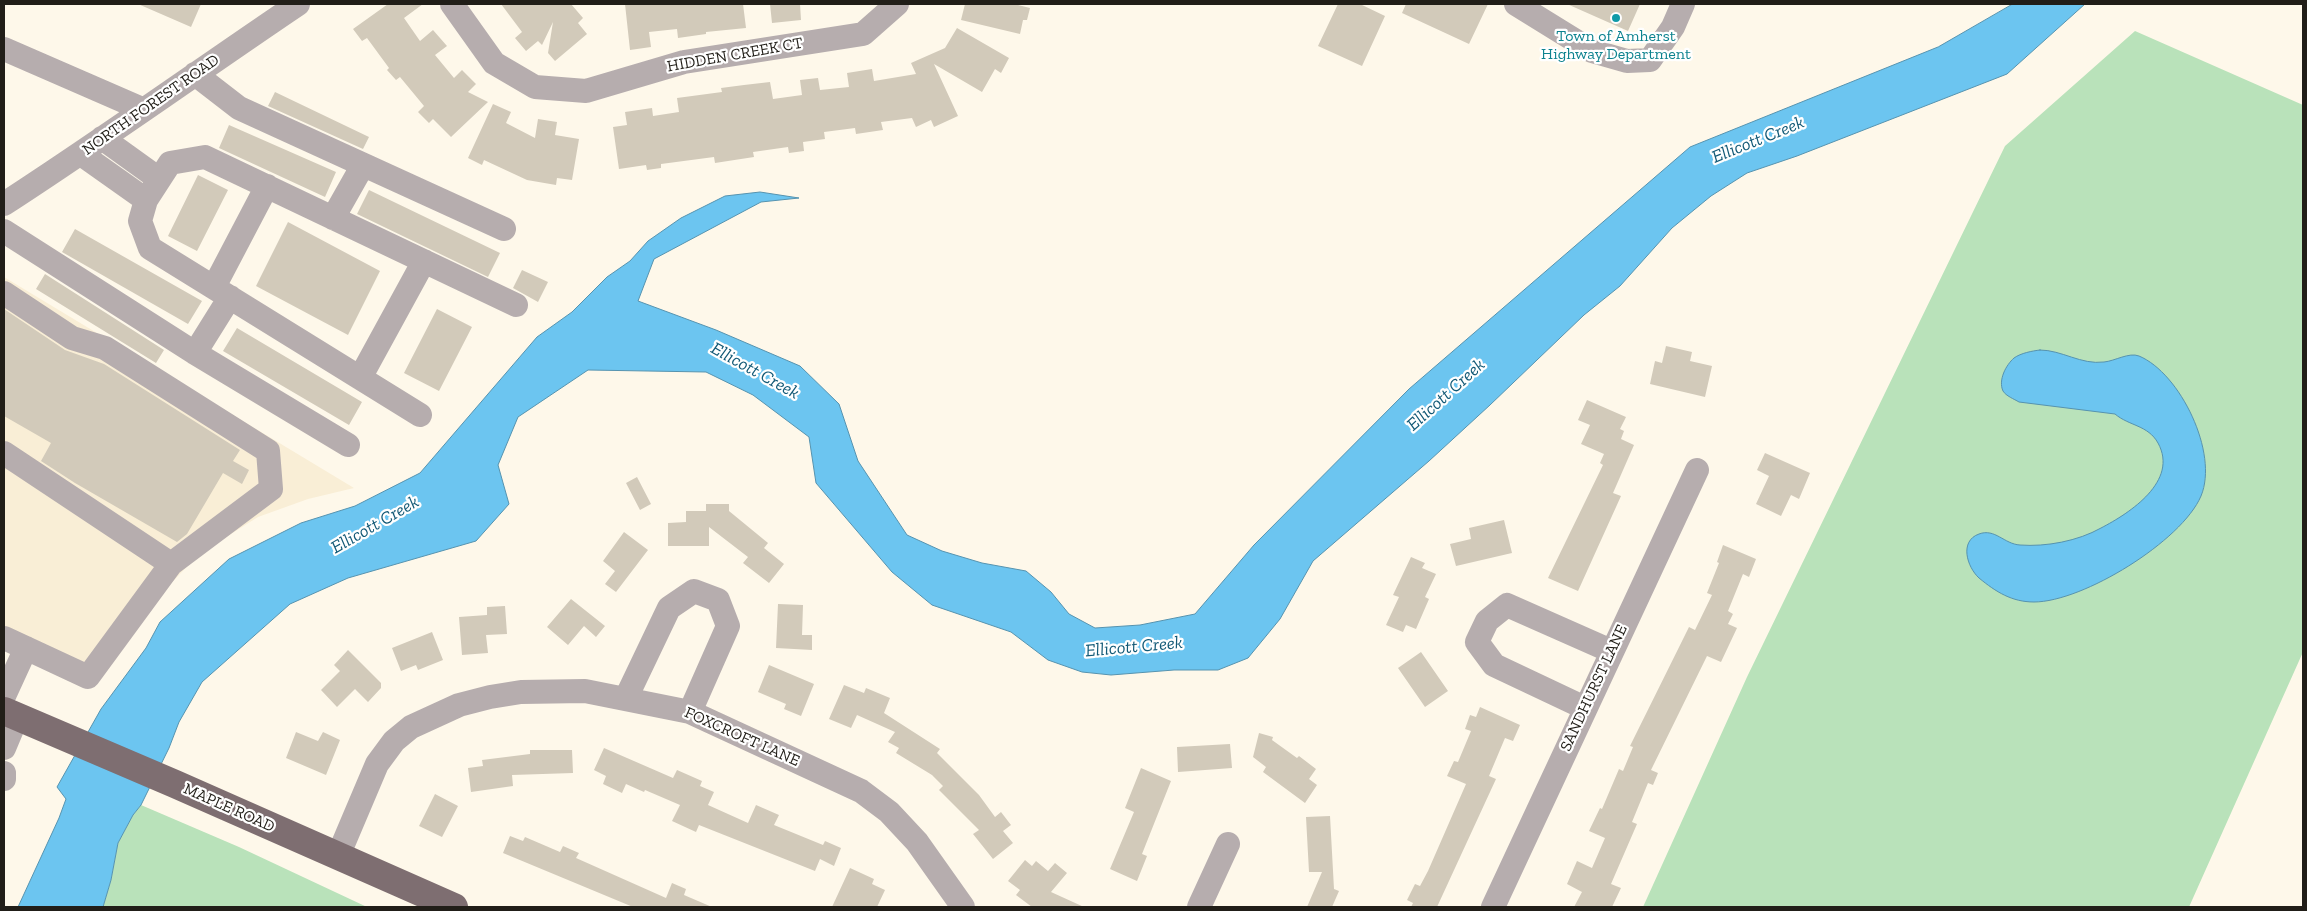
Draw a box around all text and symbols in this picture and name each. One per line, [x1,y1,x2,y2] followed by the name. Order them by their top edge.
[1610,12,1622,24] marker: Town of Amherst Highway Department
[1541,26,1691,64] place label: Town of Amherst Highway Department
[666,34,804,76] street label: HIDDEN CREEK CT
[79,50,223,160] street label: NORTH FOREST ROAD
[1709,112,1807,168] water label: Ellicott Creek
[707,338,803,404] water label: Ellicott Creek
[1403,354,1489,436] water label: Ellicott Creek
[327,491,423,559] water label: Ellicott Creek
[1556,622,1632,754] street label: SANDHURST LANE
[1084,632,1184,662] water label: Ellicott Creek
[681,703,803,771] street label: FOXCROFT LANE
[180,779,278,837] street label: MAPLE ROAD

